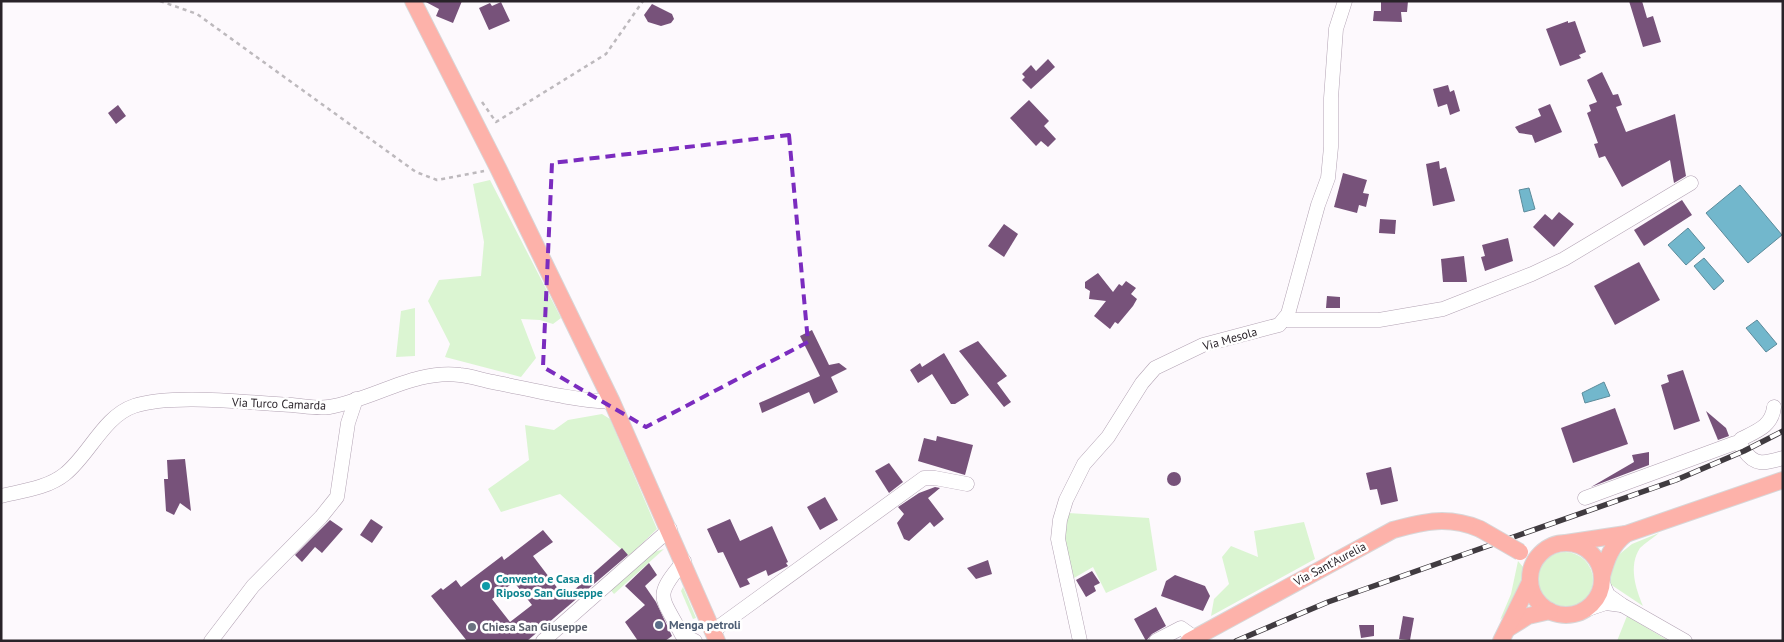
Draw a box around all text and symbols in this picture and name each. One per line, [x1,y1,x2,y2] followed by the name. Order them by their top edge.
[1200,324,1259,354] street label: Via Mesola
[231,394,326,413] street label: Via Turco Camarda
[1290,538,1368,589] street label: Via Sant'Aurelia
[496,571,603,600] place label: Convento e Casa di Riposo San Giuseppe
[480,580,492,592] marker: Convento e Casa di Riposo San Giuseppe
[669,617,741,632] place label: Menga petroli
[482,619,588,634] place label: Chiesa San Giuseppe
[653,619,665,631] marker: Menga petroli
[466,621,478,633] marker: Chiesa San Giuseppe

